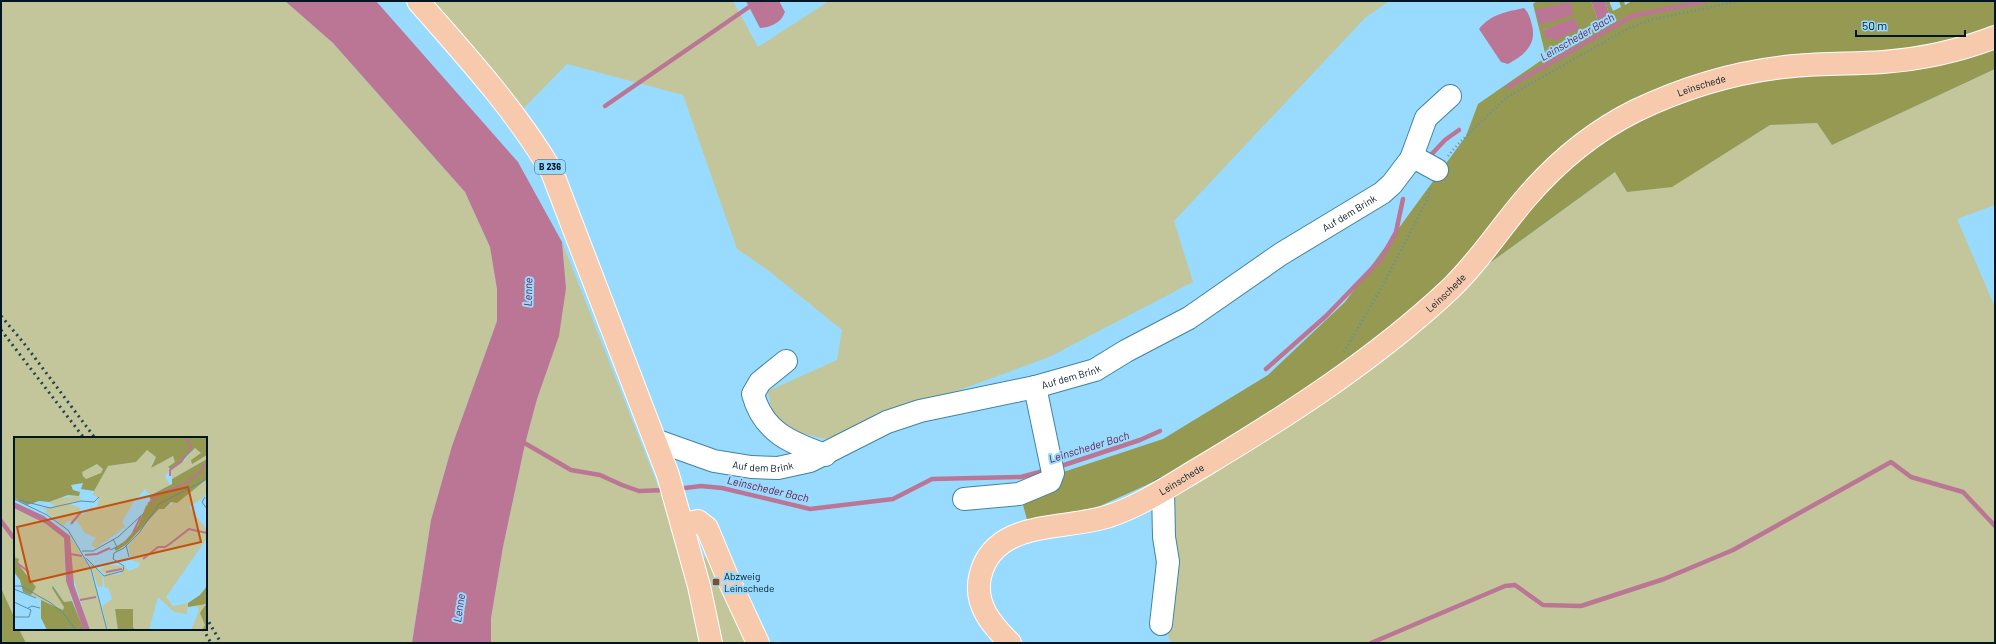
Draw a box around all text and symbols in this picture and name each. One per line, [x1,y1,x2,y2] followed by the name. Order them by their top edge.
[1537,10,1616,63] water label: Leinscheder Bach
[1856,12,1965,38] scale bar
[1862,18,1887,32] text: 50 m
[1675,72,1727,99] street label: Leinschede
[535,160,565,174] road number: B 236
[1320,192,1378,234] street label: Auf dem Brink
[1423,271,1468,314] street label: Leinschede
[521,277,535,307] water label: Lenne
[1040,362,1103,391] street label: Auf dem Brink
[1047,428,1131,465] water label: Leinscheder Bach
[14,437,207,630] inset map
[732,458,794,474] street label: Auf dem Brink
[1157,461,1206,497] street label: Leinschede
[726,473,810,504] water label: Leinscheder Bach
[724,570,774,594] place label: Abzweig Leinschede
[711,577,721,587] marker: Abzweig Leinschede
[450,592,467,623] water label: Lenne

